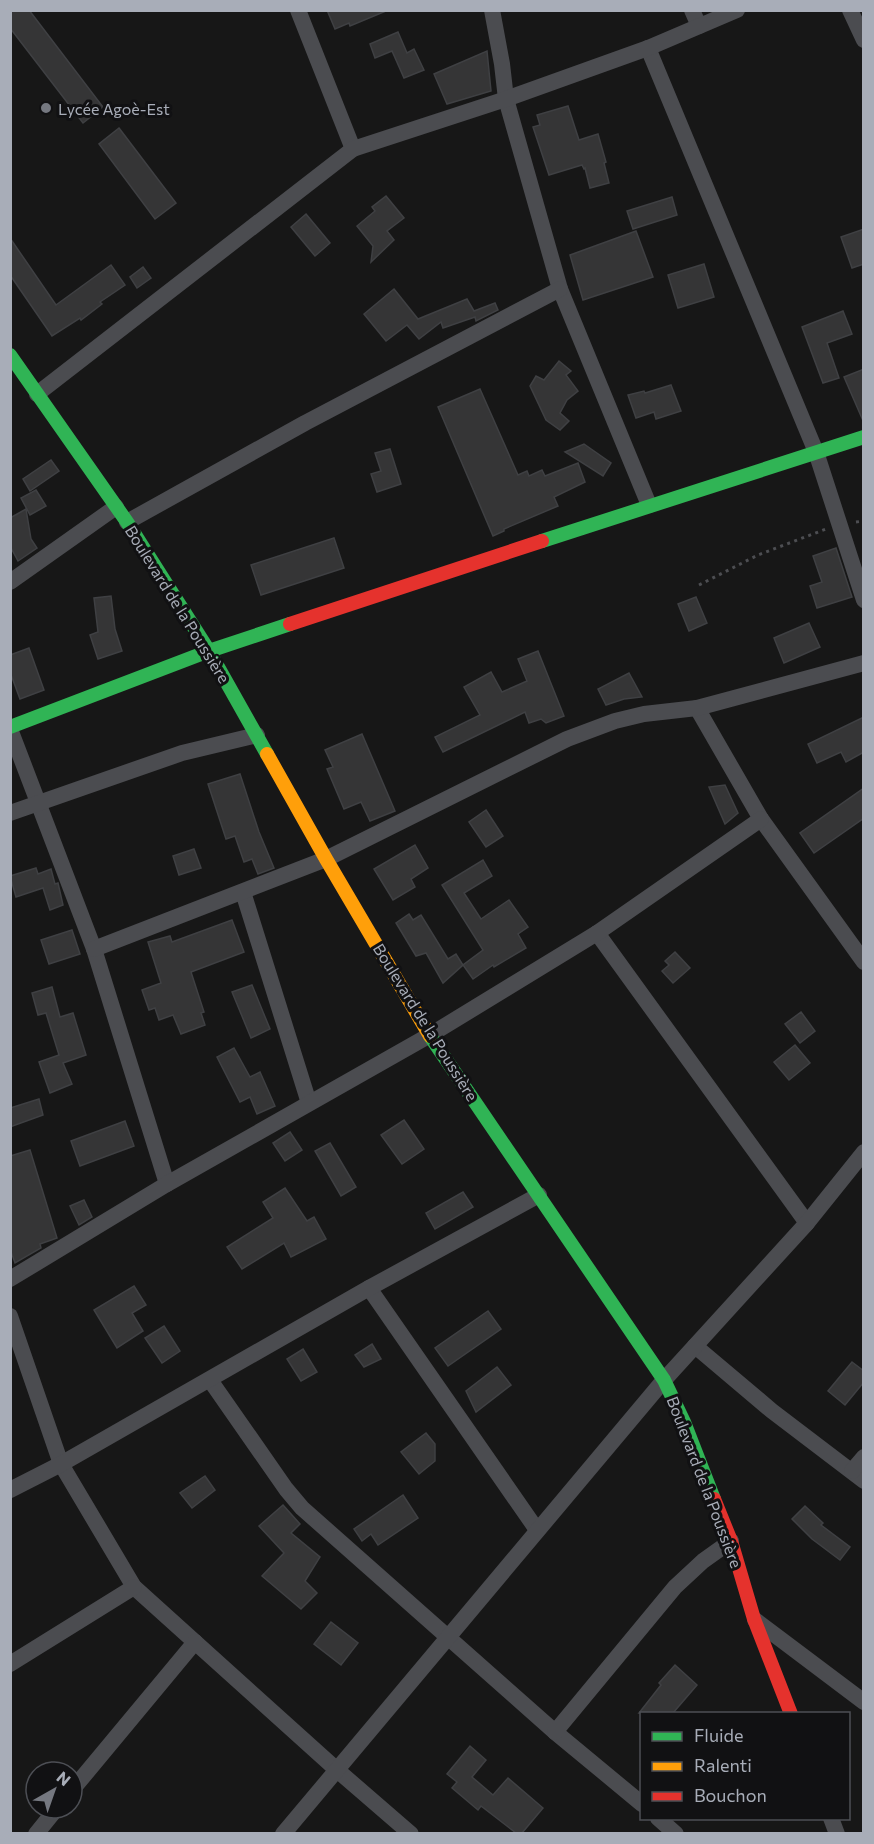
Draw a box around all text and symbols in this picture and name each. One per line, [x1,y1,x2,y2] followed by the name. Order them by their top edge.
[58,99,170,118] place label: Lycée Agoè-Est
[39,101,53,115] marker: Lycée Agoè-Est
[122,522,234,686] street label: Boulevard de la Poussière
[370,940,482,1104] street label: Boulevard de la Poussière
[663,1394,747,1570] street label: Boulevard de la Poussière
[640,1712,850,1820] legend
[694,1724,743,1746] text: Fluide
[694,1754,752,1776] text: Ralenti
[24,1760,84,1820] north arrow
[53,1767,75,1789] text: N
[694,1784,767,1806] text: Bouchon

